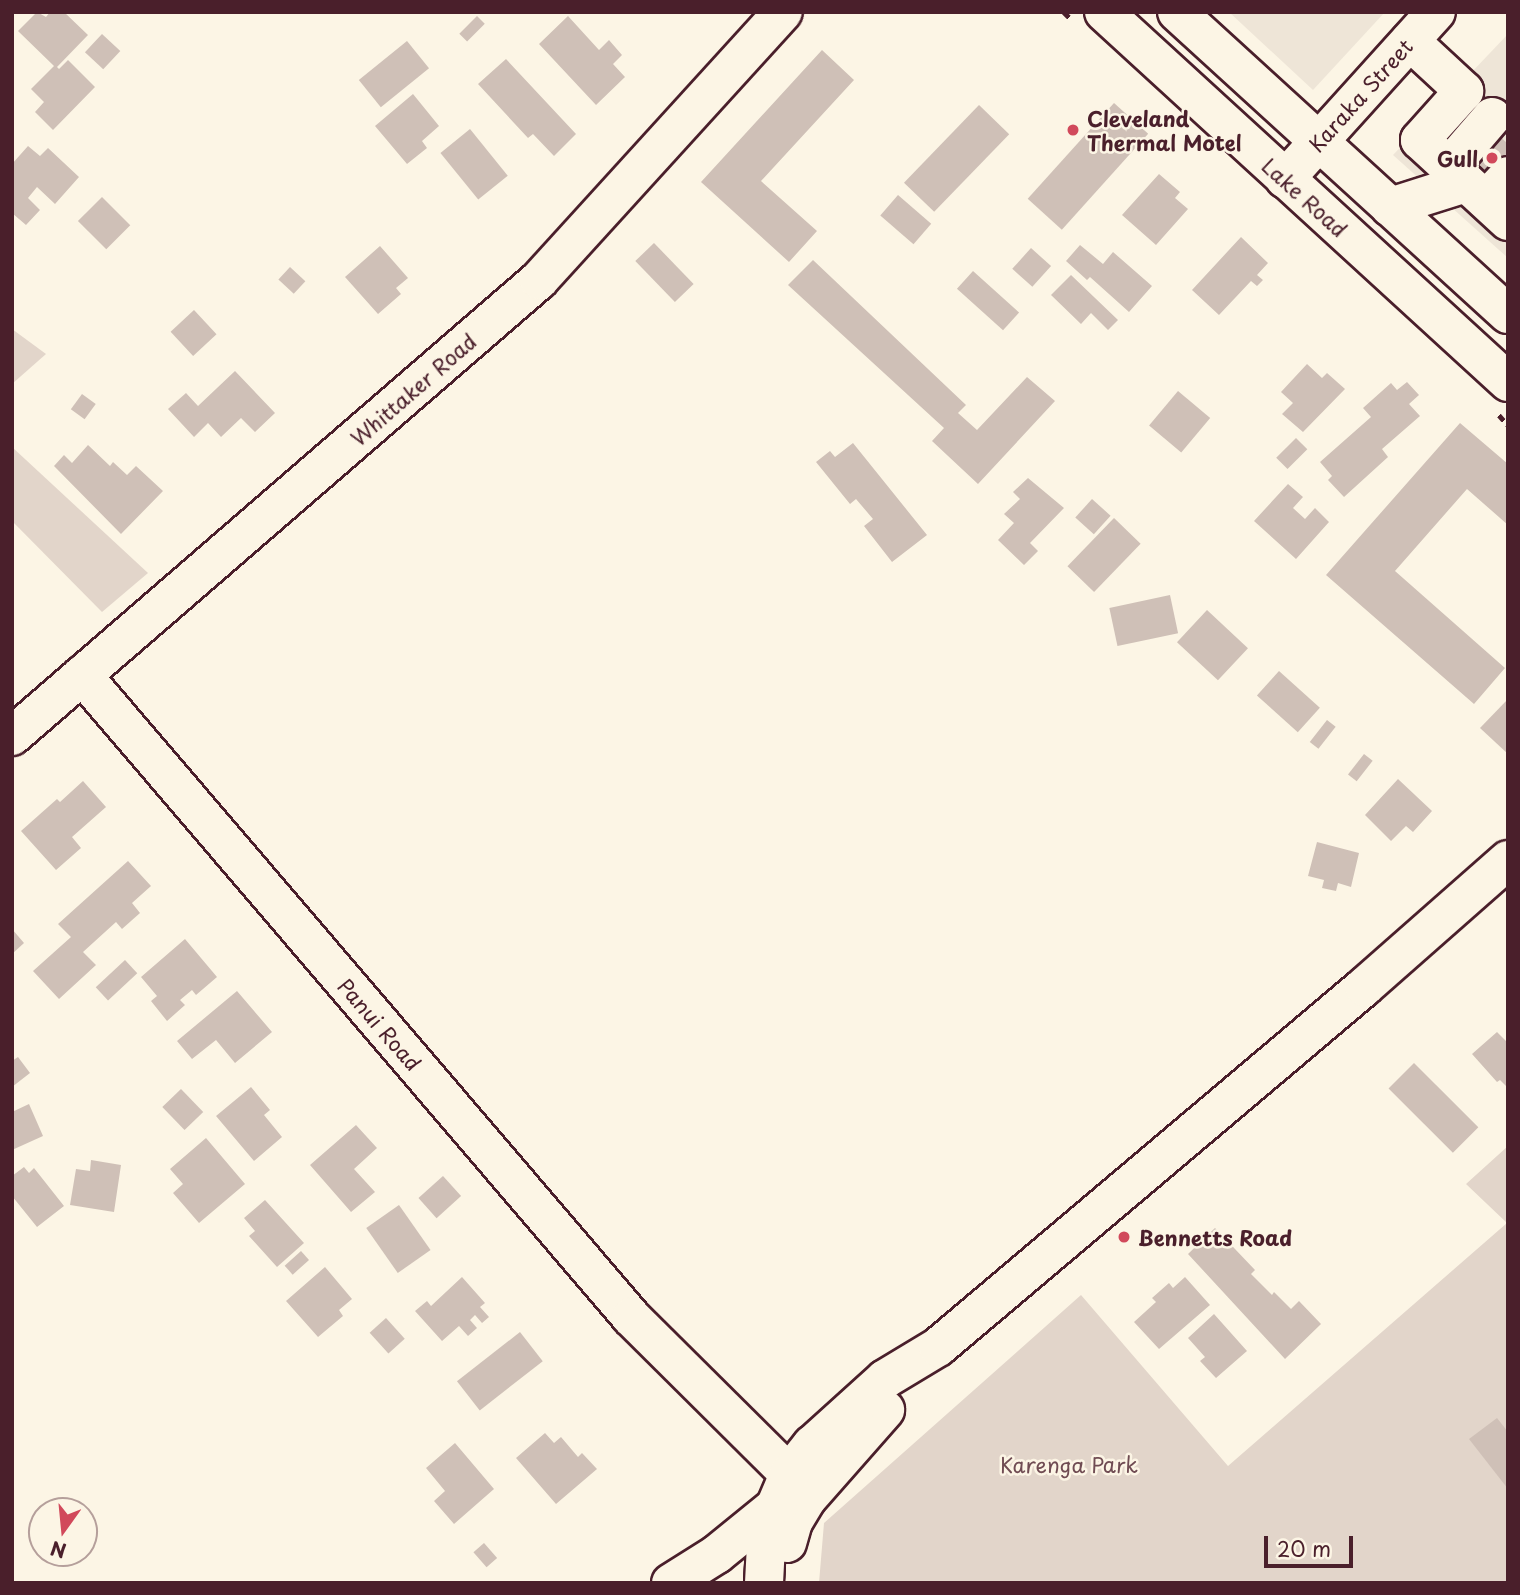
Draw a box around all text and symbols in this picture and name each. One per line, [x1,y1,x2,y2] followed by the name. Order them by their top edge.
[1303,33,1417,157] street label: Karaka Street
[1087,105,1242,155] place label: Cleveland Thermal Motel
[1065,122,1081,138] marker: Cleveland Thermal Motel
[1437,145,1478,171] place label: Gull
[1484,150,1500,166] marker: Gull
[1257,152,1353,242] street label: Lake Road
[344,327,482,451] street label: Whittaker Road
[334,973,426,1075] street label: Panui Road
[1138,1224,1293,1250] place label: Bennetts Road
[1116,1229,1132,1245] marker: Bennetts Road
[1000,1451,1138,1477] park label: Karenga Park
[28,1497,98,1567] north arrow
[1268,1522,1357,1566] scale bar
[1277,1532,1331,1564] text: 20 m
[47,1535,69,1566] text: N

